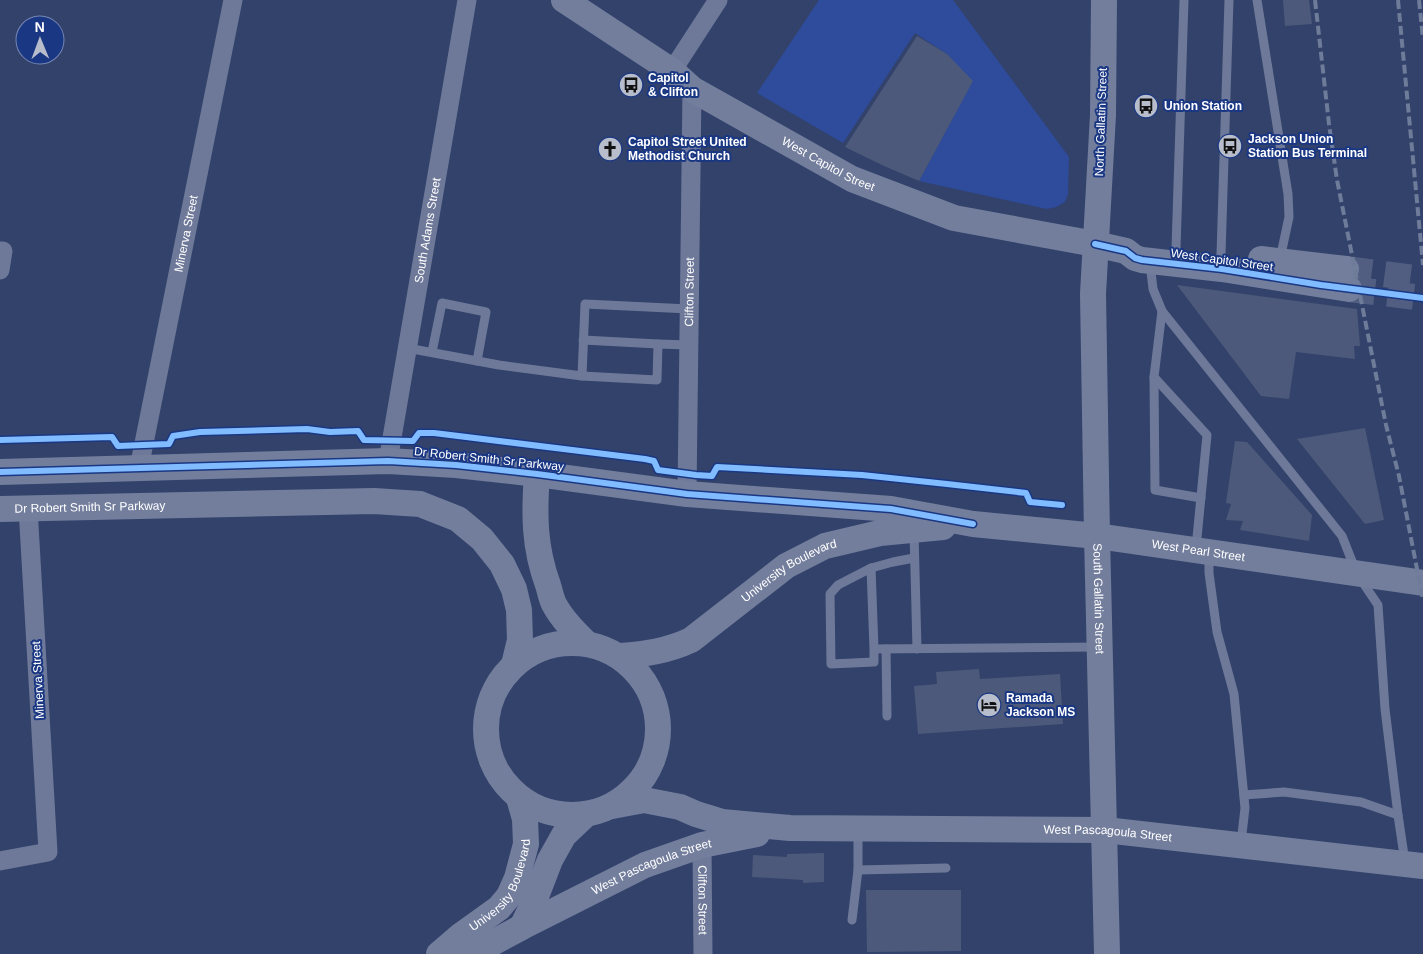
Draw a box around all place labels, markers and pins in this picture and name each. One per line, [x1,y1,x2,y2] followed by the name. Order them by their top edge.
[648,71,698,99] place label: Capitol & Clifton
[618,72,644,98] bus stop icon: Capitol & Clifton
[1133,93,1159,119] bus stop icon: Union Station
[1164,99,1242,113] place label: Union Station
[1248,132,1367,160] place label: Jackson Union Station Bus Terminal
[1217,133,1243,159] bus stop icon: Jackson Union Station Bus Terminal
[628,135,747,163] place label: Capitol Street United Methodist Church
[597,136,623,162] church icon: Capitol Street United Methodist Church
[1006,691,1075,719] place label: Ramada Jackson MS
[976,692,1002,718] hotel icon: Ramada Jackson MS

